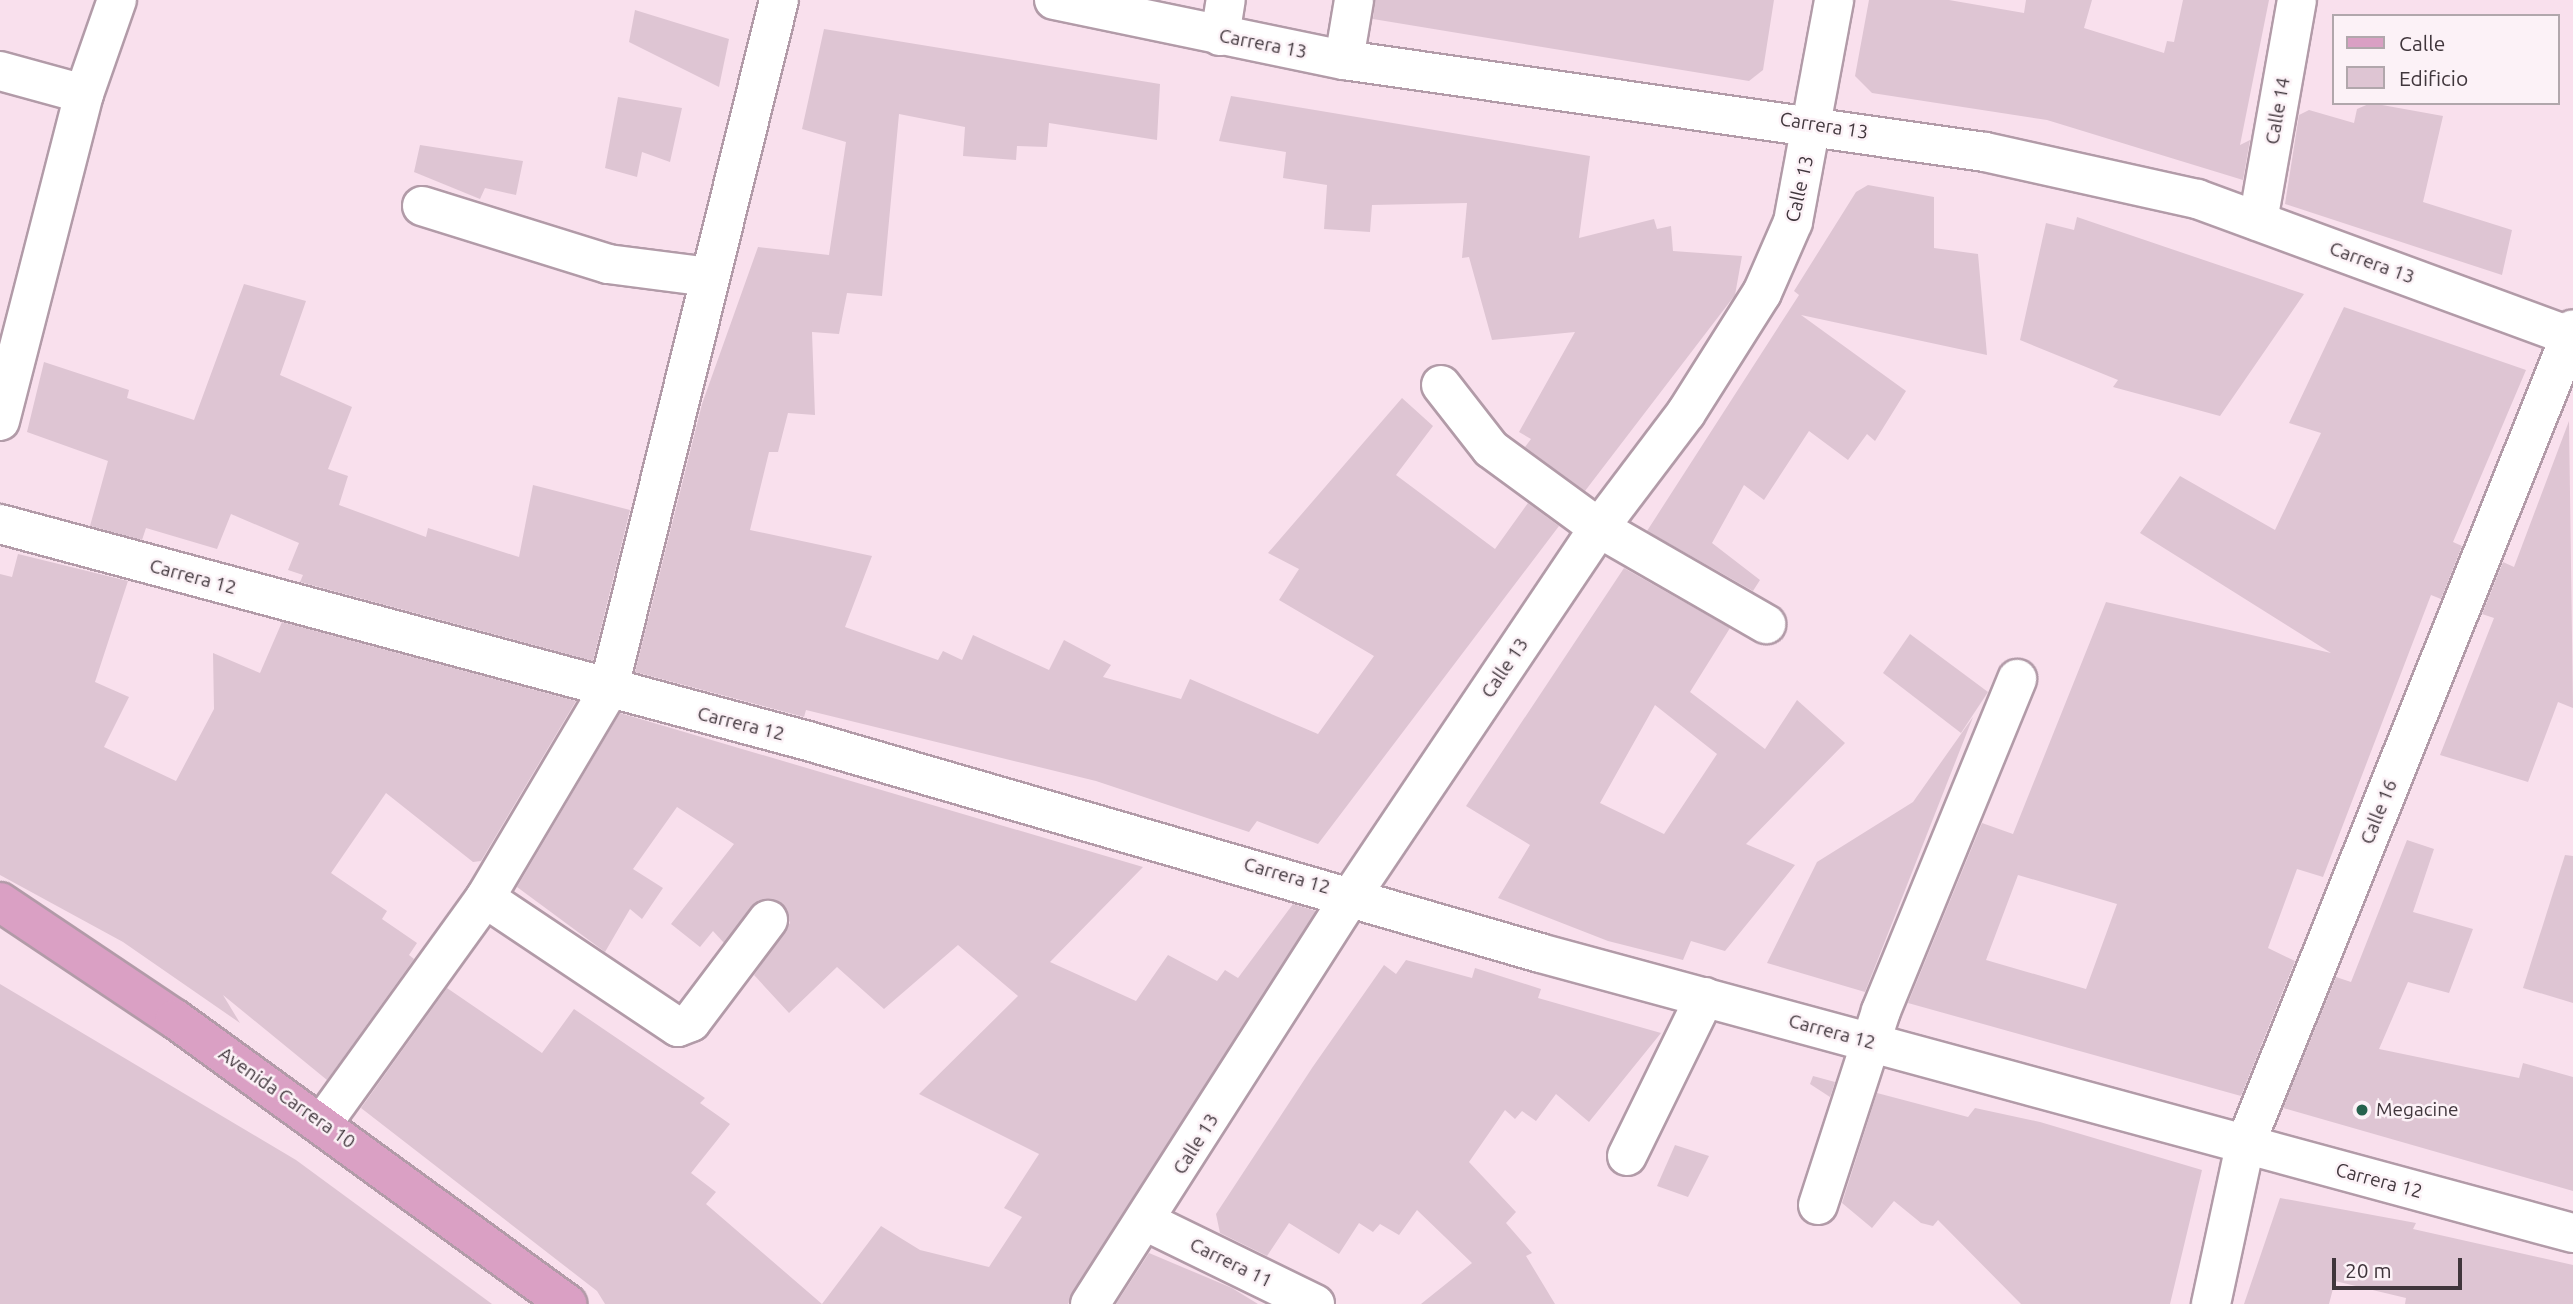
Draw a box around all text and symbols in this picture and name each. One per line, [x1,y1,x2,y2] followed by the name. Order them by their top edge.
[2332,14,2559,105] legend
[1217,24,1309,64] street label: Carrera 13
[2399,31,2445,55] text: Calle
[2399,66,2468,90] text: Edificio
[2261,76,2295,146] street label: Calle 14
[1778,108,1870,144] street label: Carrera 13
[1781,153,1819,225] street label: Calle 13
[2326,237,2418,289] street label: Carrera 13
[147,554,239,600] street label: Carrera 12
[1477,634,1533,702] street label: Calle 13
[695,702,787,746] street label: Carrera 12
[2356,776,2402,848] street label: Calle 16
[1241,853,1333,899] street label: Carrera 12
[1786,1009,1878,1055] street label: Carrera 12
[214,1042,360,1154] street label: Avenida Carrera 10
[2376,1099,2458,1121] place label: Megacine
[2354,1102,2370,1118] marker: Megacine
[1168,1109,1224,1179] street label: Calle 13
[2333,1158,2425,1204] street label: Carrera 12
[1186,1233,1276,1293] street label: Carrera 11
[2335,1244,2464,1288] scale bar
[2345,1258,2392,1282] text: 20 m

